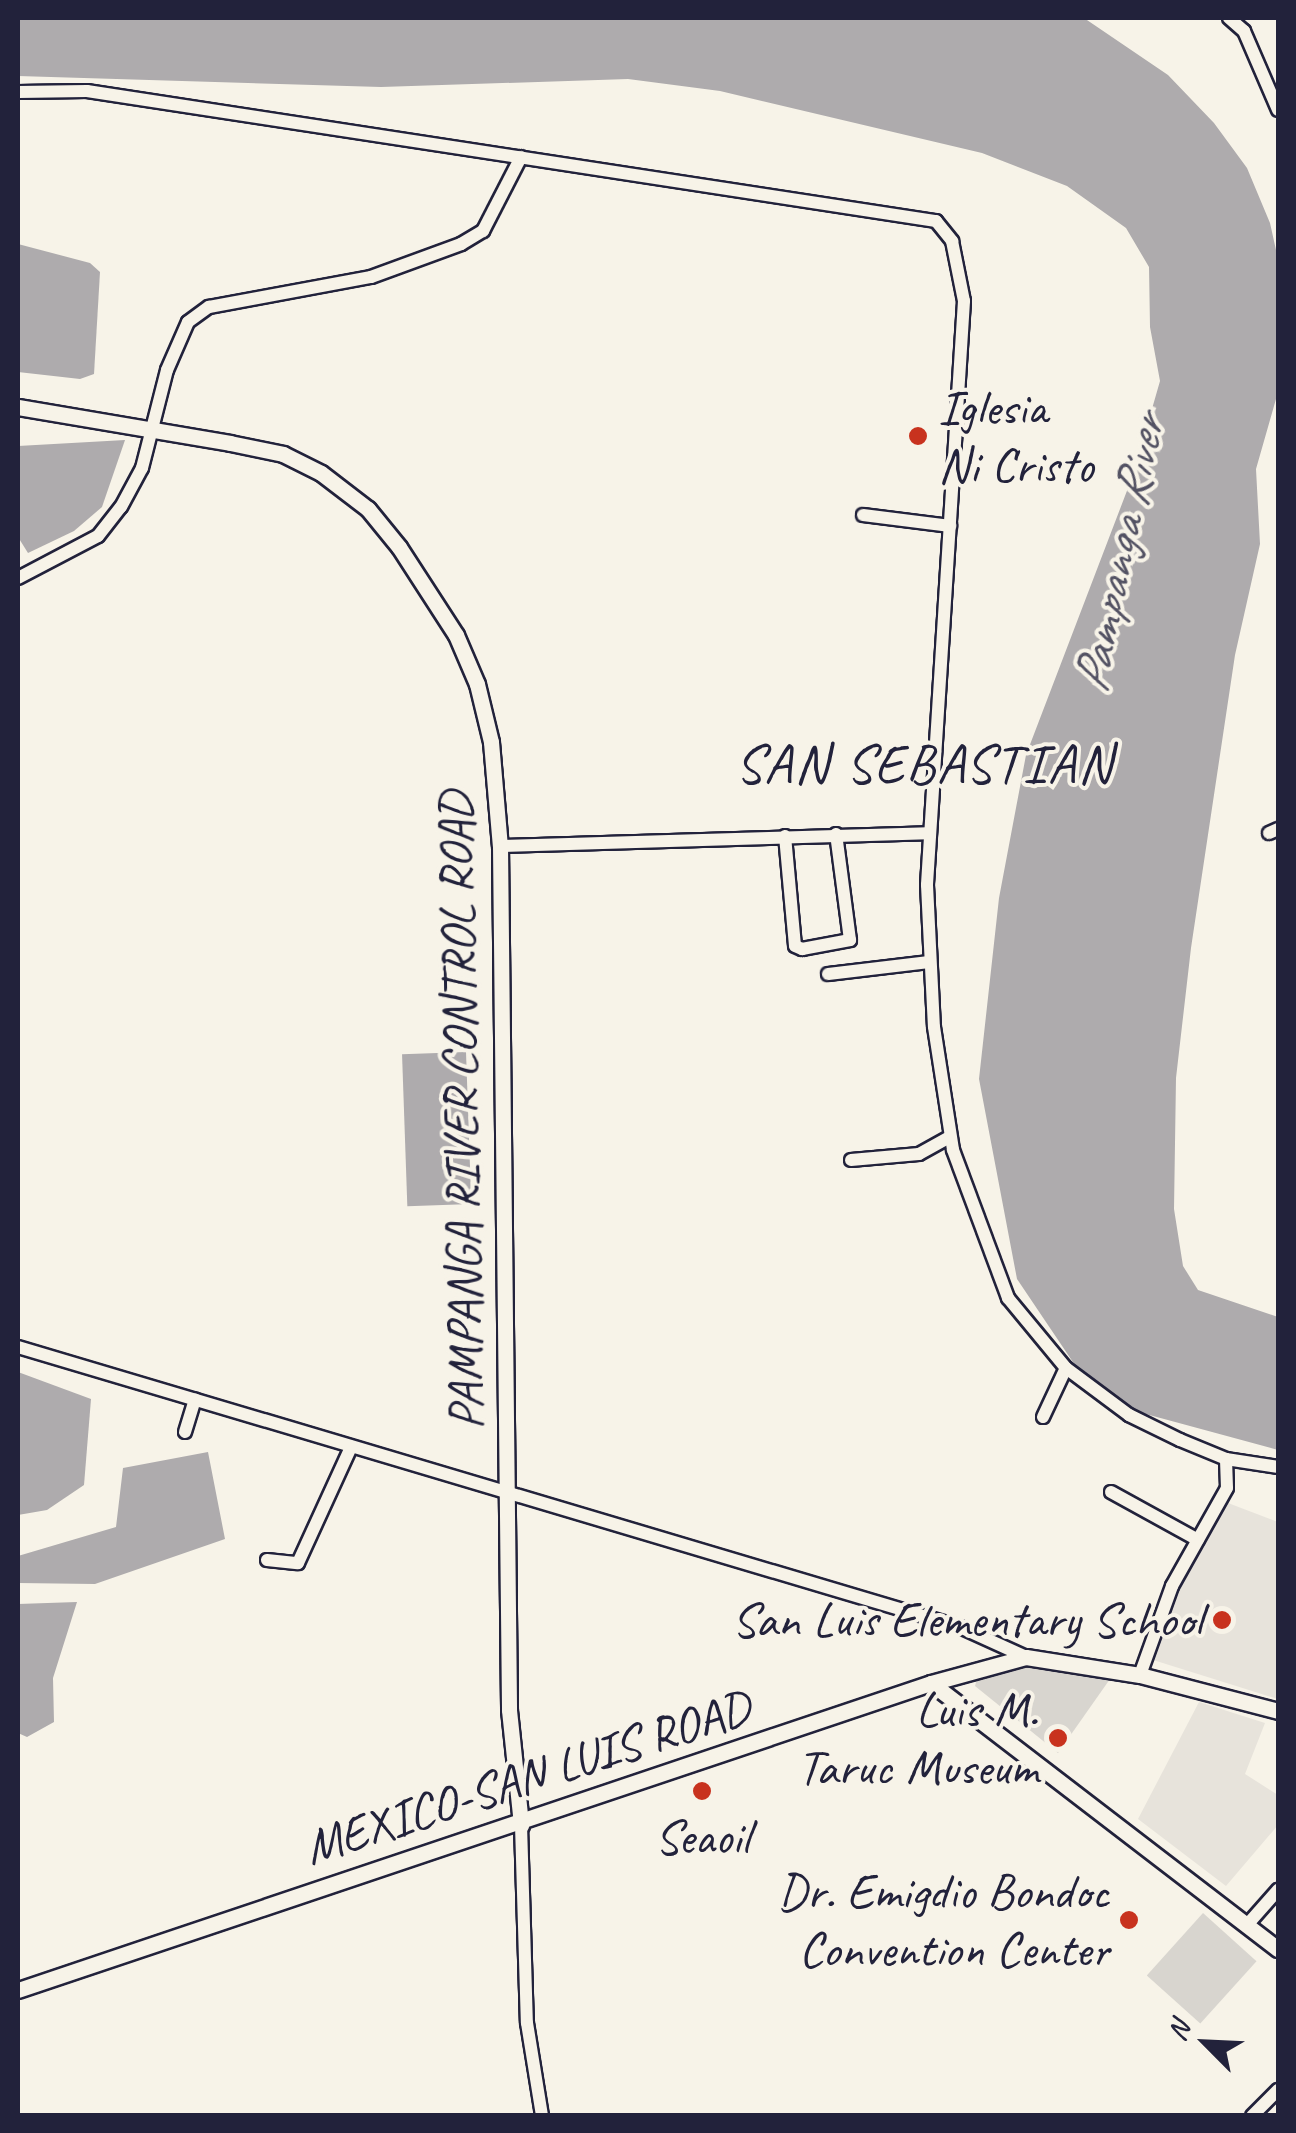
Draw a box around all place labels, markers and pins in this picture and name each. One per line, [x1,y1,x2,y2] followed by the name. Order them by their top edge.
[938,377,1093,494] place label: Iglesia Ni Cristo
[907,425,929,447] marker: Iglesia Ni Cristo
[733,1590,1202,1650] place label: San Luis Elementary School
[1211,1609,1233,1631] marker: San Luis Elementary School
[795,1679,1038,1796] place label: Luis M. Taruc Museum
[1047,1727,1069,1749] marker: Luis M. Taruc Museum
[691,1780,713,1802] marker: Seaoil
[654,1807,750,1867] place label: Seaoil
[777,1861,1109,1978] place label: Dr. Emigdio Bondoc Convention Center
[1118,1909,1140,1931] marker: Dr. Emigdio Bondoc Convention Center

